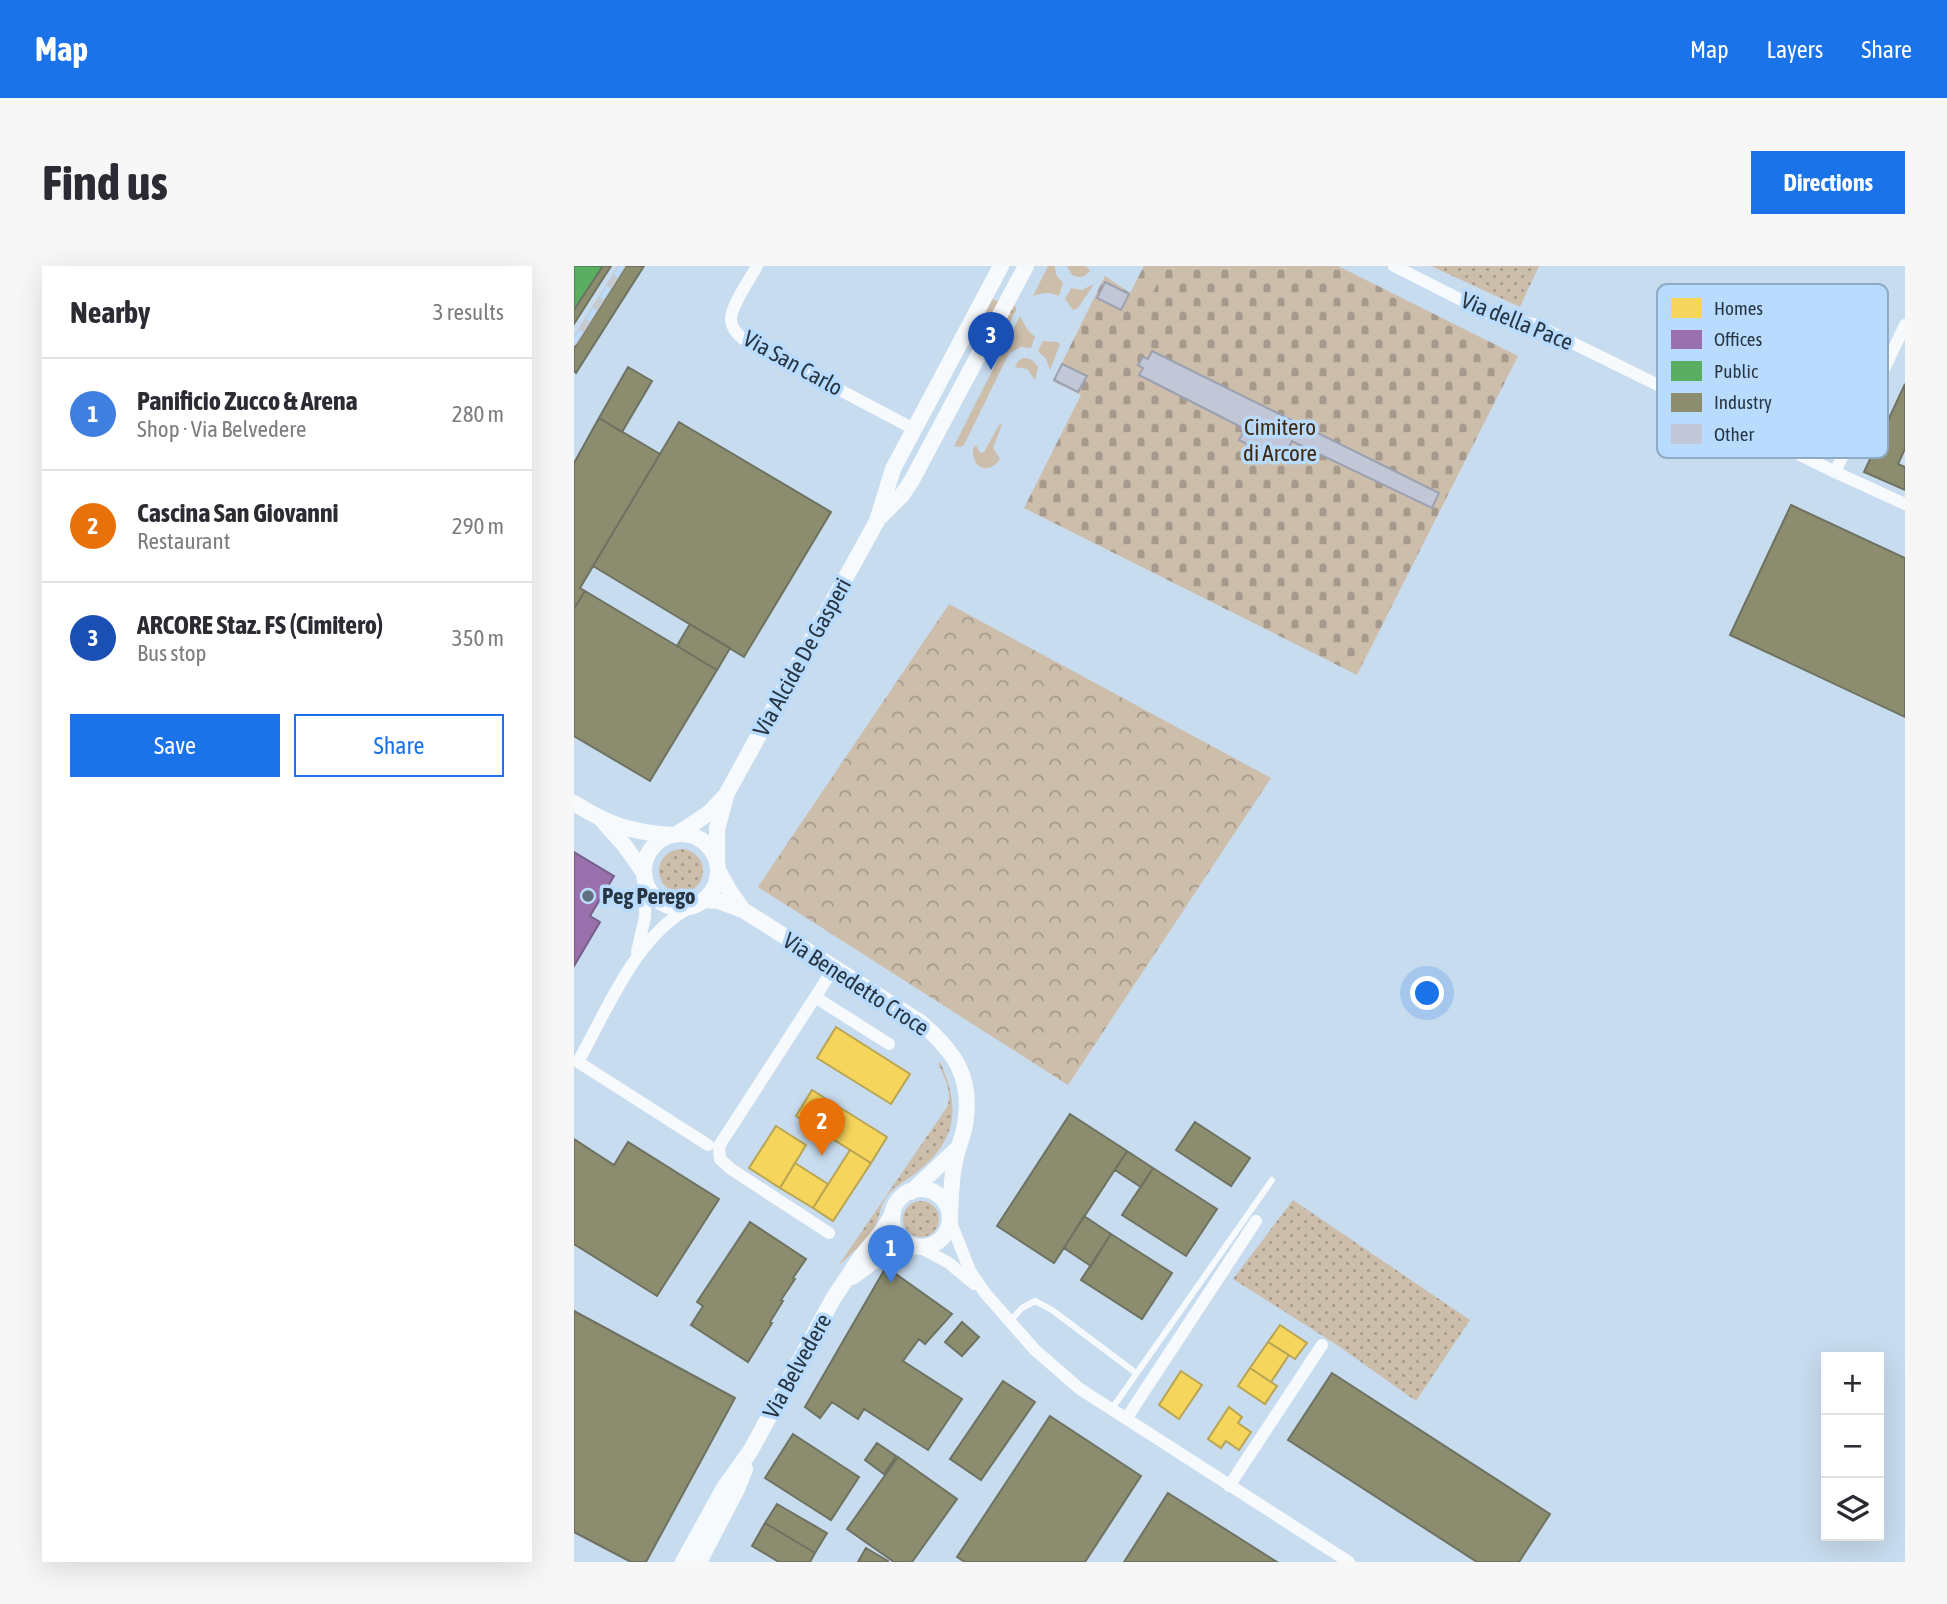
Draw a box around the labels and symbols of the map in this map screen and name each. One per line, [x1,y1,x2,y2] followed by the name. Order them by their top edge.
[1657,284,1888,458] legend
[1457,287,1577,355] street label: Via della Pace
[1714,297,1763,319] text: Homes
[968,312,1014,370] pin: 3
[739,325,847,401] street label: Via San Carlo
[1714,328,1762,350] text: Offices
[1714,360,1759,382] text: Public
[1714,391,1772,413] text: Industry
[1243,414,1317,466] park label: Cimitero di Arcore
[1714,423,1754,445] text: Other
[748,573,856,741] street label: Via Alcide De Gasperi
[602,883,696,909] place label: Peg Perego
[580,888,596,904] marker: Peg Perego
[778,927,934,1041] street label: Via Benedetto Croce
[1410,976,1444,1010] your location
[799,1098,845,1156] pin: 2
[868,1225,914,1283] pin: 1
[758,1309,836,1423] street label: Via Belvedere

